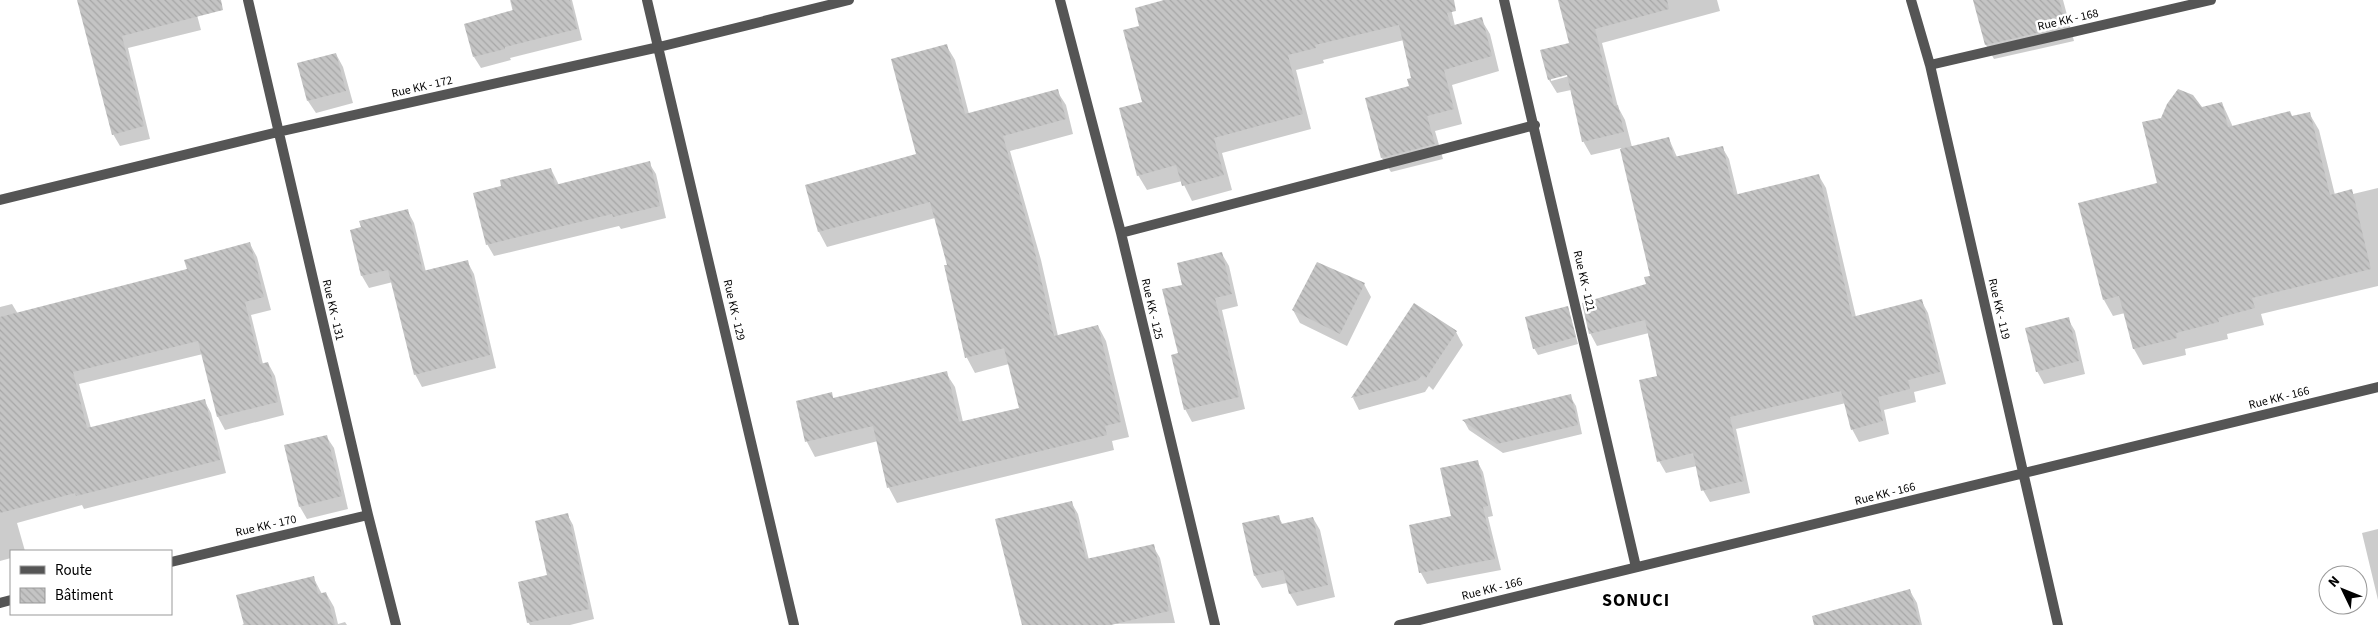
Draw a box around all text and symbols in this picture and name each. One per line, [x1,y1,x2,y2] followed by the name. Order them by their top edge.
[2036,5,2100,35] street label: Rue KK - 168
[390,72,454,102] street label: Rue KK - 172
[1569,249,1599,313] street label: Rue KK - 121
[1137,277,1167,341] street label: Rue KK - 125
[1984,277,2014,341] street label: Rue KK - 119
[318,278,348,342] street label: Rue KK - 131
[719,278,749,342] street label: Rue KK - 129
[2247,382,2311,414] street label: Rue KK - 166
[1853,478,1917,510] street label: Rue KK - 166
[234,511,298,541] street label: Rue KK - 170
[10,550,172,615] legend
[55,560,92,581] text: Route
[2318,565,2368,615] north arrow
[2324,572,2345,592] text: N
[1460,573,1524,605] street label: Rue KK - 166
[55,585,113,606] text: Bâtiment
[1602,588,1670,613] district label: SONUCI

